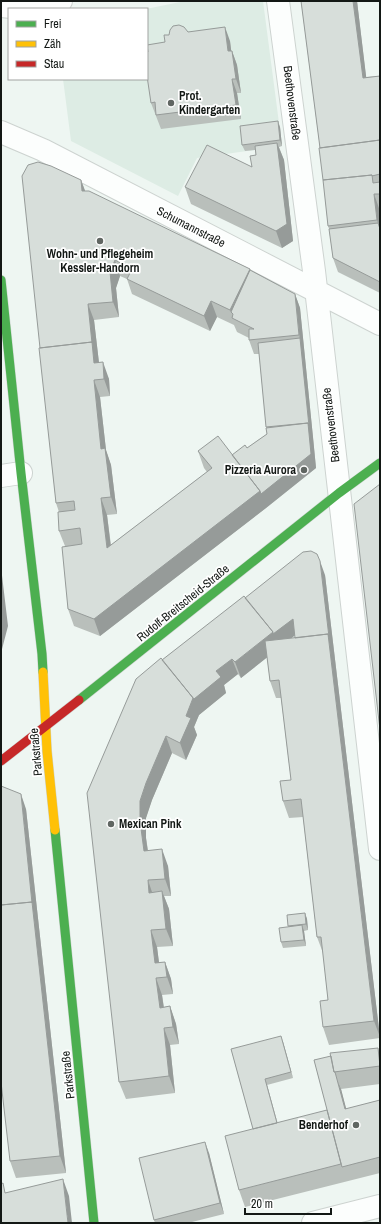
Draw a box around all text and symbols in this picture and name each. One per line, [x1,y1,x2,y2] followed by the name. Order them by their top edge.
[8,8,148,80] legend
[44,16,62,32] text: Frei
[44,36,61,52] text: Zäh
[44,56,64,72] text: Stau
[279,65,305,141] street label: Beethovenstraße
[179,88,240,118] place label: Prot. Kindergarten
[166,98,176,108] marker: Prot. Kindergarten
[154,203,228,251] street label: Schumannstraße
[95,236,105,246] marker: Wohn- und Pflegeheim Kessler-Handorn
[47,246,153,276] place label: Wohn- und Pflegeheim Kessler-Handorn
[318,387,344,463] street label: Beethovenstraße
[225,462,297,478] place label: Pizzeria Aurora
[299,465,309,475] marker: Pizzeria Aurora
[134,561,232,645] street label: Rudolf-Breitscheid-Straße
[26,727,46,777] street label: Parkstraße
[119,816,182,832] place label: Mexican Pink
[106,819,116,829] marker: Mexican Pink
[58,1050,78,1100] street label: Parkstraße
[299,1117,349,1133] place label: Benderhof
[351,1120,361,1130] marker: Benderhof
[245,1190,331,1216] scale bar
[251,1196,273,1212] text: 20 m

